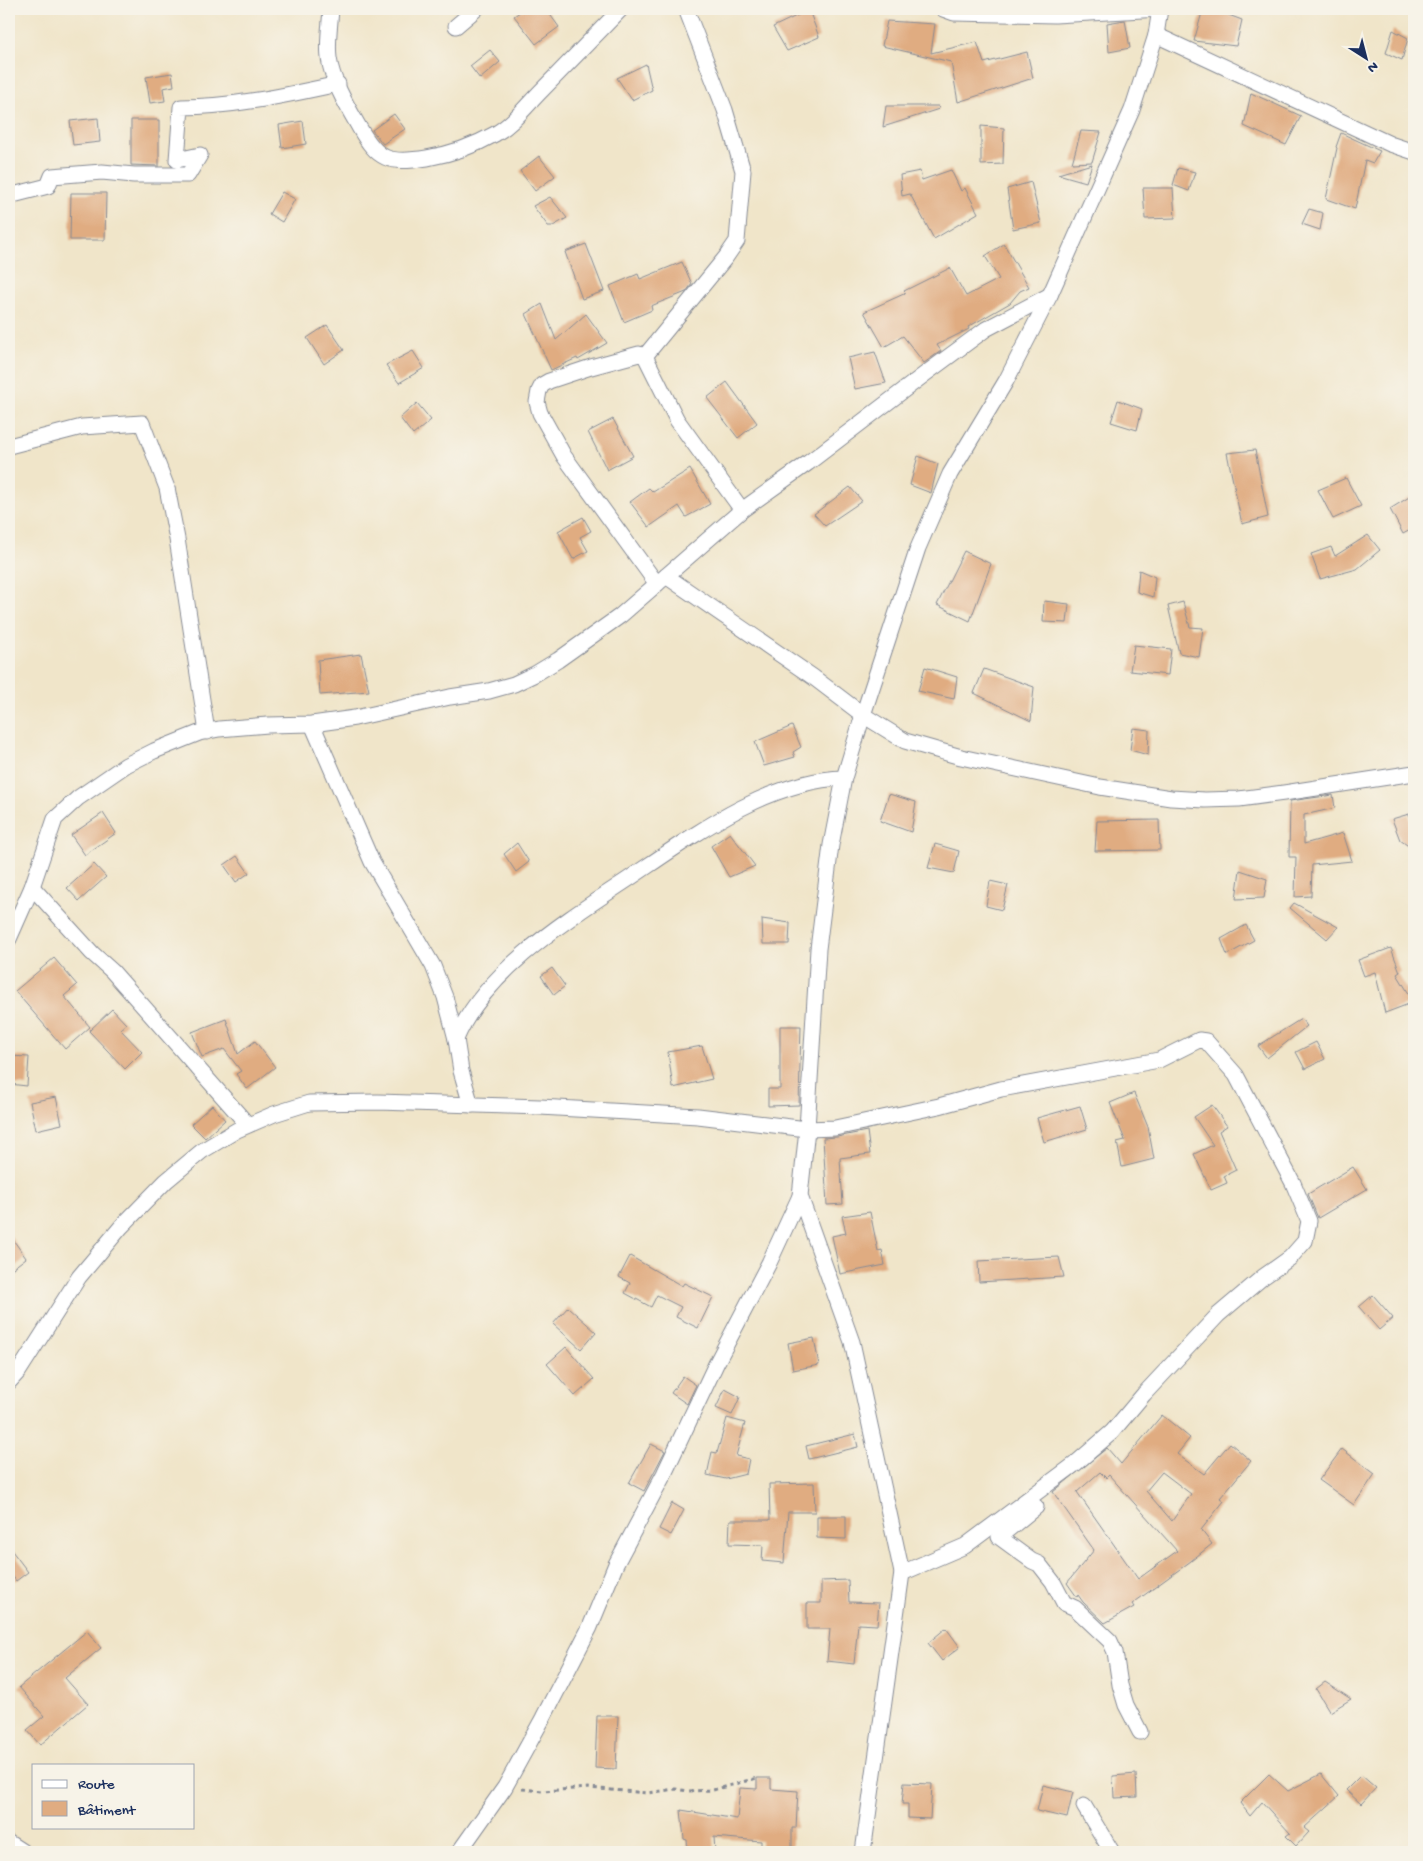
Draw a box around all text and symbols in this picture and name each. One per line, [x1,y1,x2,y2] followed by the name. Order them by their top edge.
[1340,32,1390,82] north arrow
[1363,57,1381,76] text: N
[32,1764,195,1828] legend
[78,1776,115,1794] text: Route
[77,1802,137,1820] text: Bâtiment

